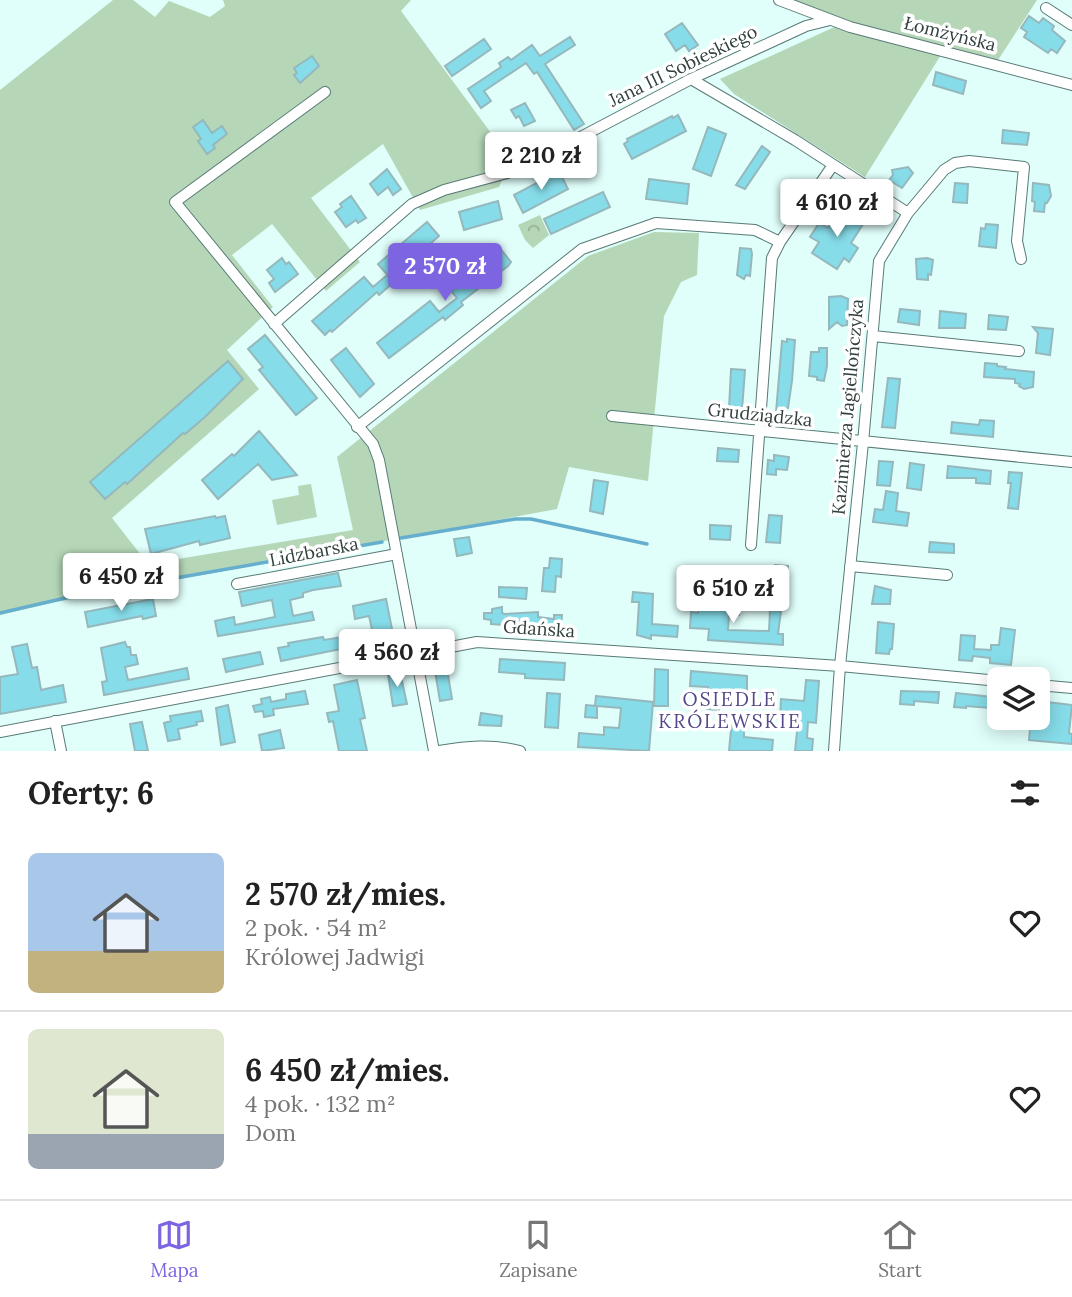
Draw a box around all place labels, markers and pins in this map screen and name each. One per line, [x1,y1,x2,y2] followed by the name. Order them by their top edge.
[469,132,613,192] pin: 2 210 zł
[765,180,909,239] pin: 4 610 zł
[373,244,517,303] pin: 2 570 zł
[49,554,193,613] pin: 6 450 zł
[661,566,805,625] pin: 6 510 zł
[325,630,469,689] pin: 4 560 zł

